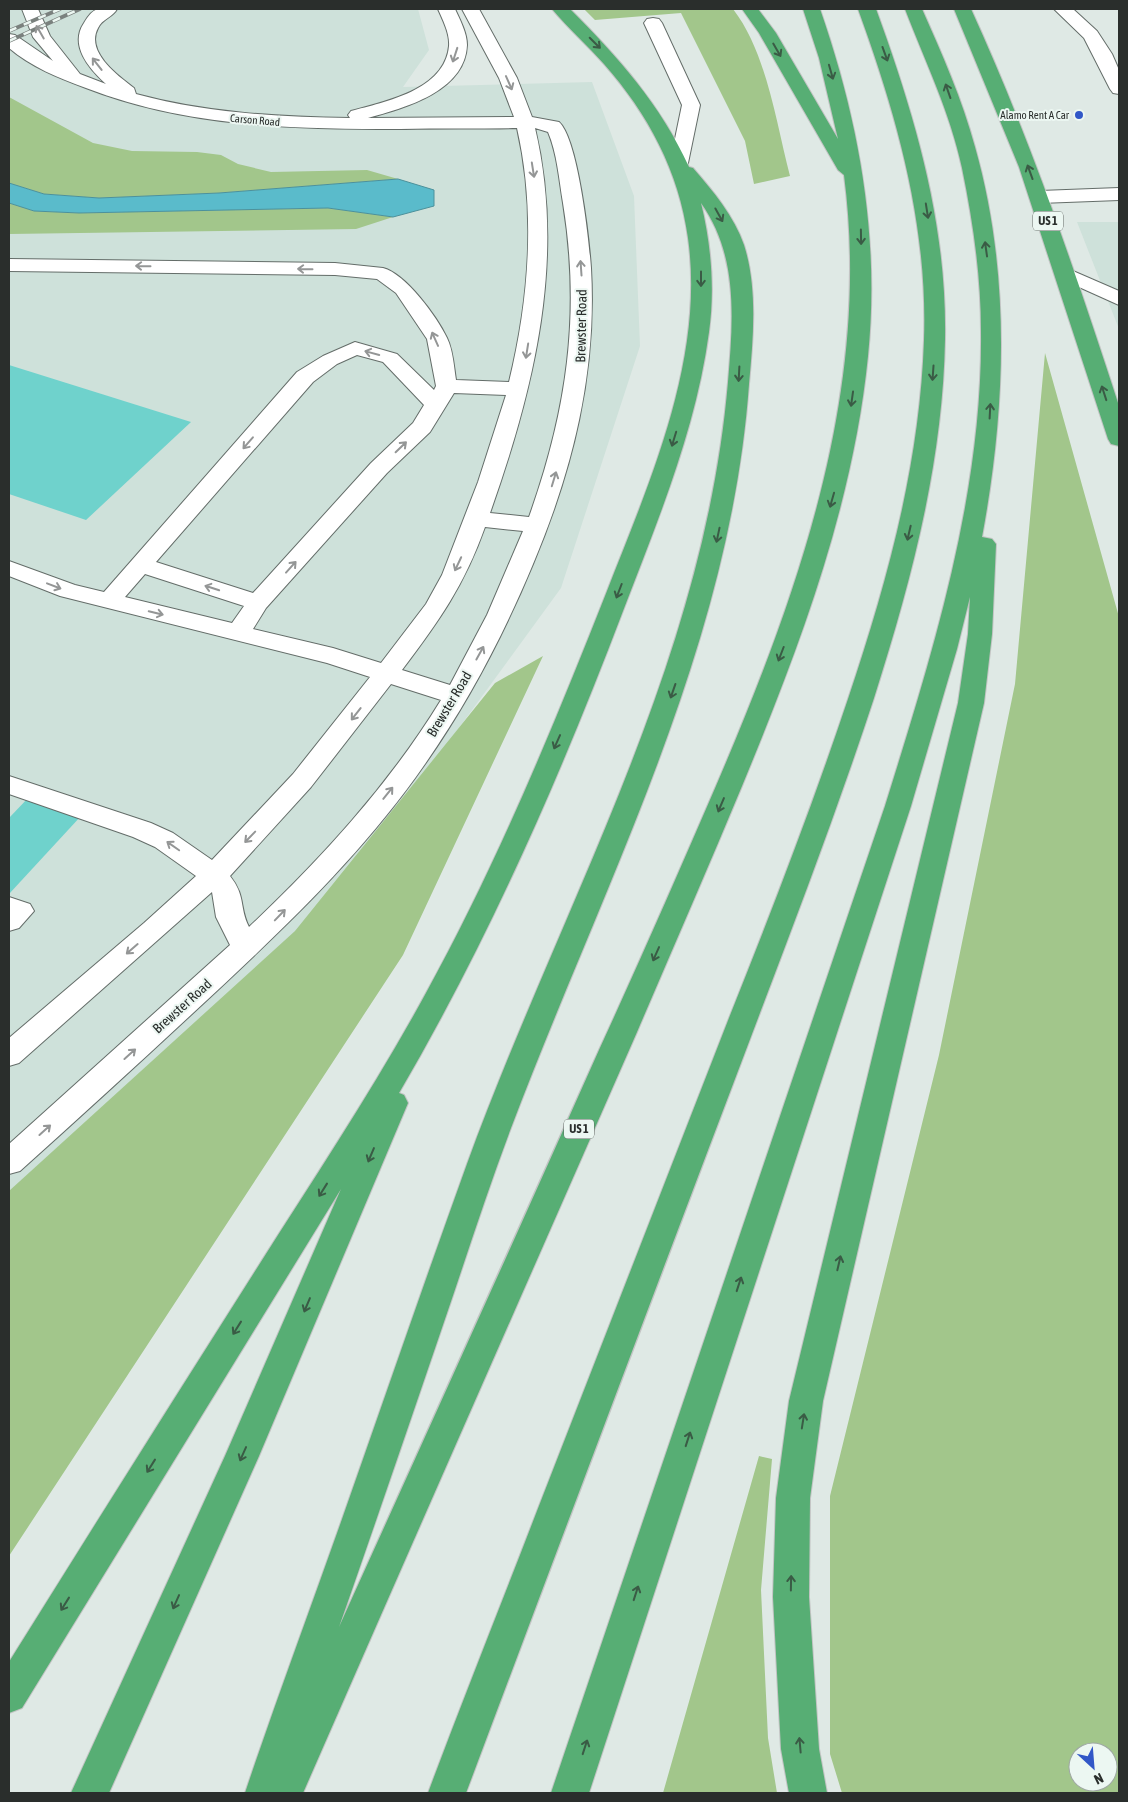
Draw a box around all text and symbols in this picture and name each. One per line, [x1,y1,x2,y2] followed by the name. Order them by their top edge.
[34,26,44,40] one-way arrow
[589,37,601,50] one-way arrow
[772,42,782,57] one-way arrow
[881,46,890,62] one-way arrow
[450,47,460,63] one-way arrow
[92,57,102,71] one-way arrow
[827,64,837,80] one-way arrow
[504,75,514,90] one-way arrow
[943,84,952,100] one-way arrow
[1000,109,1070,121] place label: Alamo Rent A Car
[1073,109,1085,121] marker: Alamo Rent A Car
[229,112,281,128] street label: Carson Road
[529,162,539,178] one-way arrow
[1025,165,1034,180] one-way arrow
[922,203,932,219] one-way arrow
[715,208,725,222] one-way arrow
[1033,212,1063,230] road number: US 1
[856,228,866,244] one-way arrow
[981,241,991,257] one-way arrow
[576,260,585,276] one-way arrow
[135,262,151,271] one-way arrow
[297,264,314,274] one-way arrow
[696,270,706,287] one-way arrow
[572,289,590,363] street label: Brewster Road
[430,331,440,346] one-way arrow
[522,343,532,359] one-way arrow
[364,348,380,357] one-way arrow
[929,365,938,381] one-way arrow
[735,366,744,382] one-way arrow
[1099,386,1108,401] one-way arrow
[847,390,857,406] one-way arrow
[985,403,994,419] one-way arrow
[669,430,679,446] one-way arrow
[242,436,254,449] one-way arrow
[395,441,408,453] one-way arrow
[549,472,559,488] one-way arrow
[827,491,836,507] one-way arrow
[904,525,913,541] one-way arrow
[713,526,722,542] one-way arrow
[453,556,463,571] one-way arrow
[285,560,297,573] one-way arrow
[46,582,61,591] one-way arrow
[205,583,220,592] one-way arrow
[614,583,623,599] one-way arrow
[148,609,164,618] one-way arrow
[776,646,786,661] one-way arrow
[475,647,485,661] one-way arrow
[423,668,475,740] street label: Brewster Road
[668,683,677,698] one-way arrow
[350,707,361,720] one-way arrow
[552,734,562,749] one-way arrow
[383,787,394,800] one-way arrow
[715,797,725,812] one-way arrow
[244,831,256,844] one-way arrow
[166,841,180,851] one-way arrow
[274,908,286,921] one-way arrow
[126,943,139,954] one-way arrow
[651,946,661,961] one-way arrow
[149,976,215,1036] street label: Brewster Road
[123,1048,136,1060] one-way arrow
[564,1120,594,1138] road number: US 1
[39,1124,52,1136] one-way arrow
[365,1147,375,1162] one-way arrow
[318,1182,328,1196] one-way arrow
[835,1255,844,1271] one-way arrow
[735,1277,744,1293] one-way arrow
[301,1297,311,1312] one-way arrow
[232,1320,242,1334] one-way arrow
[798,1414,808,1430] one-way arrow
[683,1431,693,1447] one-way arrow
[237,1446,247,1461] one-way arrow
[146,1458,156,1472] one-way arrow
[786,1575,796,1592] one-way arrow
[632,1585,642,1601] one-way arrow
[171,1594,180,1609] one-way arrow
[60,1596,70,1610] one-way arrow
[795,1737,805,1753] one-way arrow
[581,1740,590,1755] one-way arrow
[1068,1742,1118,1792] north arrow
[1091,1770,1106,1788] text: N

